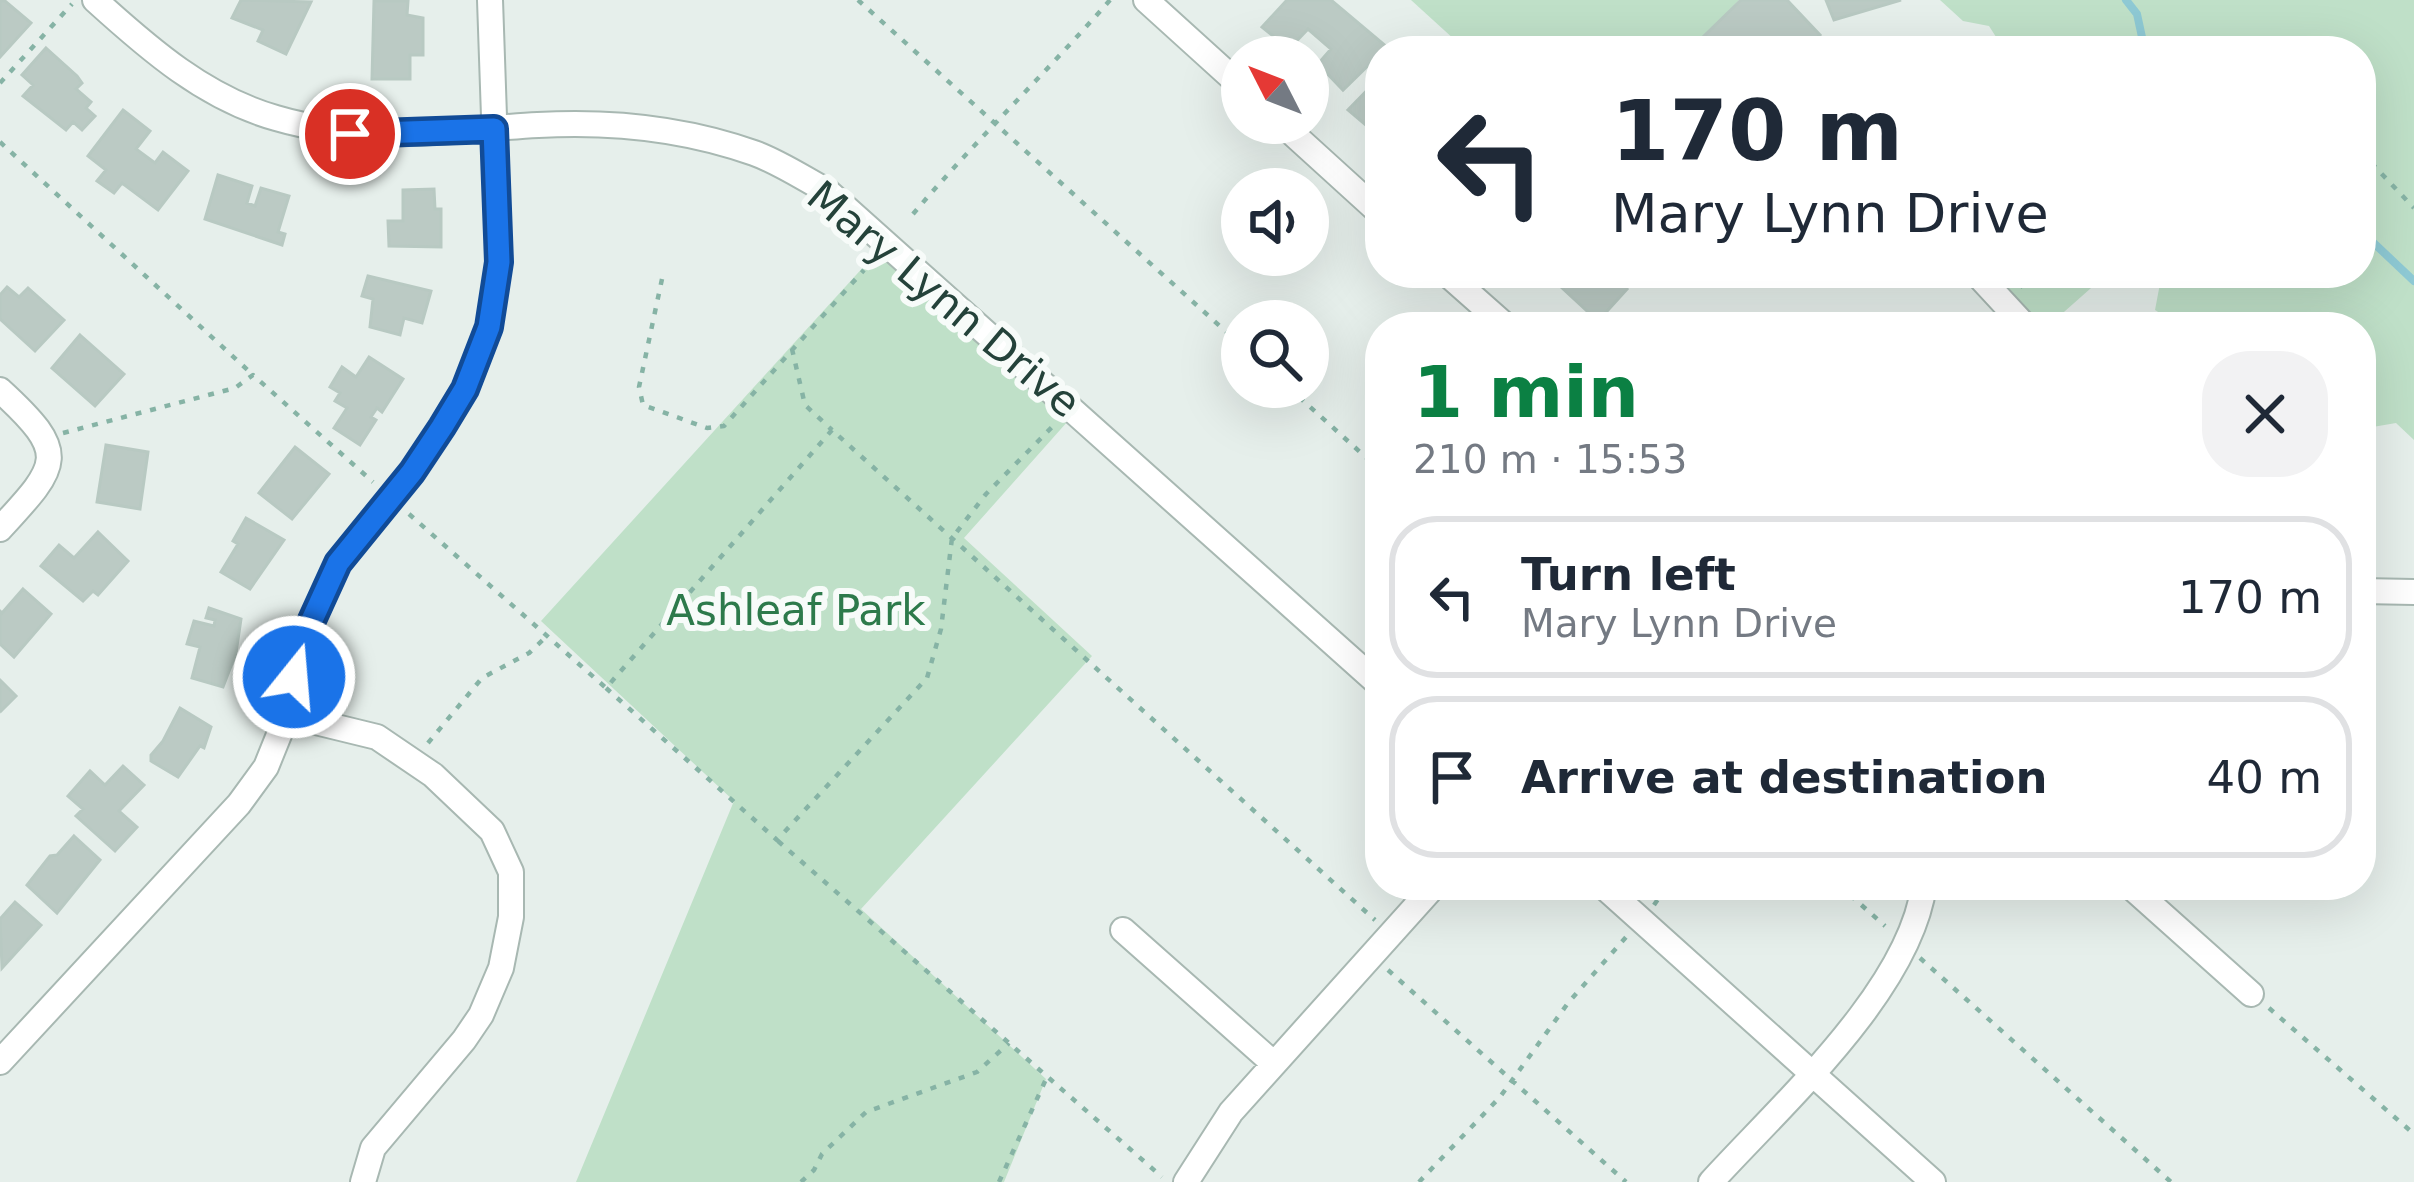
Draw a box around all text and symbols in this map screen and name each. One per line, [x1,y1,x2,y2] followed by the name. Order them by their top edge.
[1221,36,1329,144] north arrow
[1221,36,1329,408] map controls
[1611,82,1903,180] text: 170 m
[299,83,401,185] pin
[1413,84,1569,240] icon: left
[317,101,383,167] icon: arrive
[1221,168,1329,276] button: sound
[798,171,1090,427] street label: Mary Lynn Drive
[1611,182,2049,245] text: Mary Lynn Drive
[1221,300,1329,408] button: search
[1413,350,1639,434] text: 1 min
[2202,351,2328,477] button: close
[1413,437,1687,482] text: 210 m · 15:53
[1521,548,1736,601] text: Turn left
[1419,564,1485,630] icon: left
[2178,571,2322,624] text: 170 m
[666,586,926,635] park label: Ashleaf Park
[1521,601,1837,646] text: Mary Lynn Drive
[231,614,357,740] position arrow
[1419,744,1485,810] icon: arrive
[1521,751,2047,804] text: Arrive at destination
[2207,751,2322,804] text: 40 m

